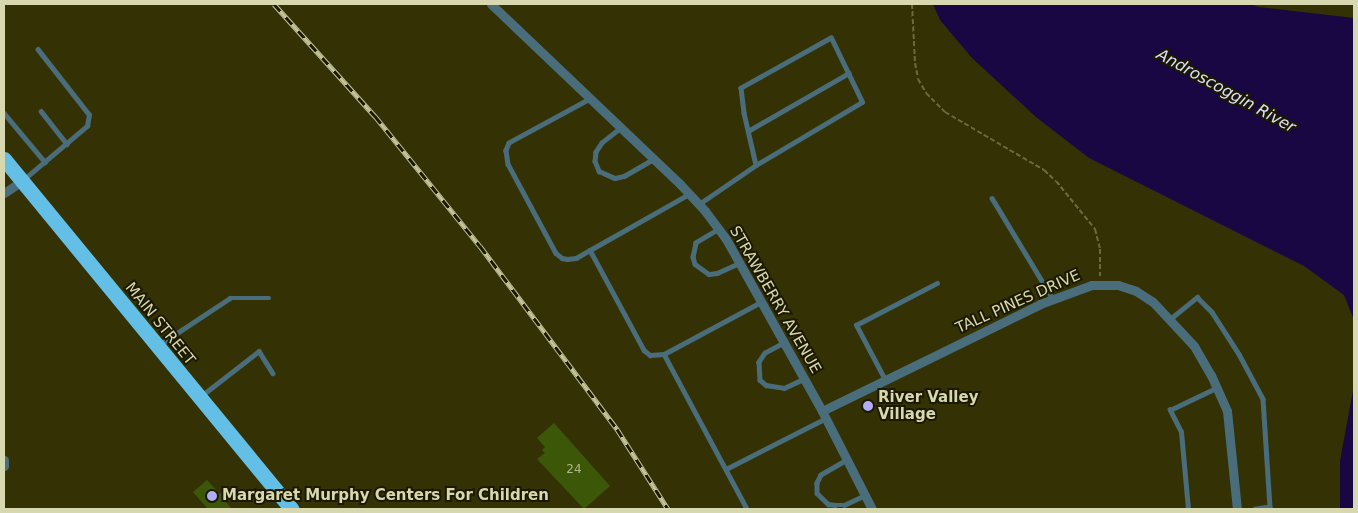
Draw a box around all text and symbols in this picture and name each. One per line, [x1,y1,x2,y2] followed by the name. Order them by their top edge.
[1153,45,1299,137] water label: Androscoggin River
[725,223,825,377] street label: STRAWBERRY AVENUE
[953,266,1083,338] street label: TALL PINES DRIVE
[121,279,199,369] street label: MAIN STREET
[878,388,978,423] place label: River Valley Village
[862,400,874,412] marker: River Valley Village
[566,463,582,477] house number: 24
[222,487,549,505] place label: Margaret Murphy Centers For Children
[206,490,218,502] marker: Margaret Murphy Centers For Children

